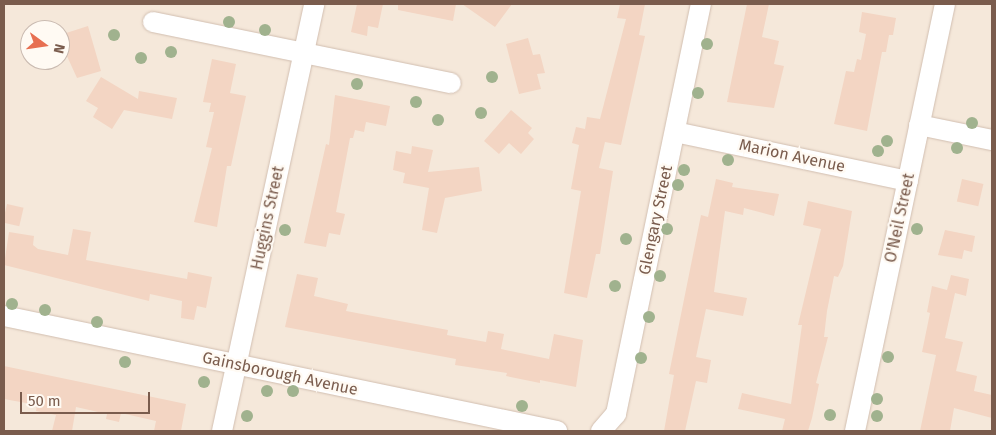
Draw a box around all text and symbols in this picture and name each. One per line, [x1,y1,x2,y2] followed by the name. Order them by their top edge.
[20,20,70,70] north arrow
[50,42,68,55] text: N
[737,135,847,177] street label: Marion Avenue
[248,164,288,272] street label: Huggins Street
[635,164,677,276] street label: Glengary Street
[881,171,919,265] street label: O'Neil Street
[201,348,359,400] street label: Gainsborough Avenue
[22,382,152,414] scale bar
[28,392,61,410] text: 50 m

